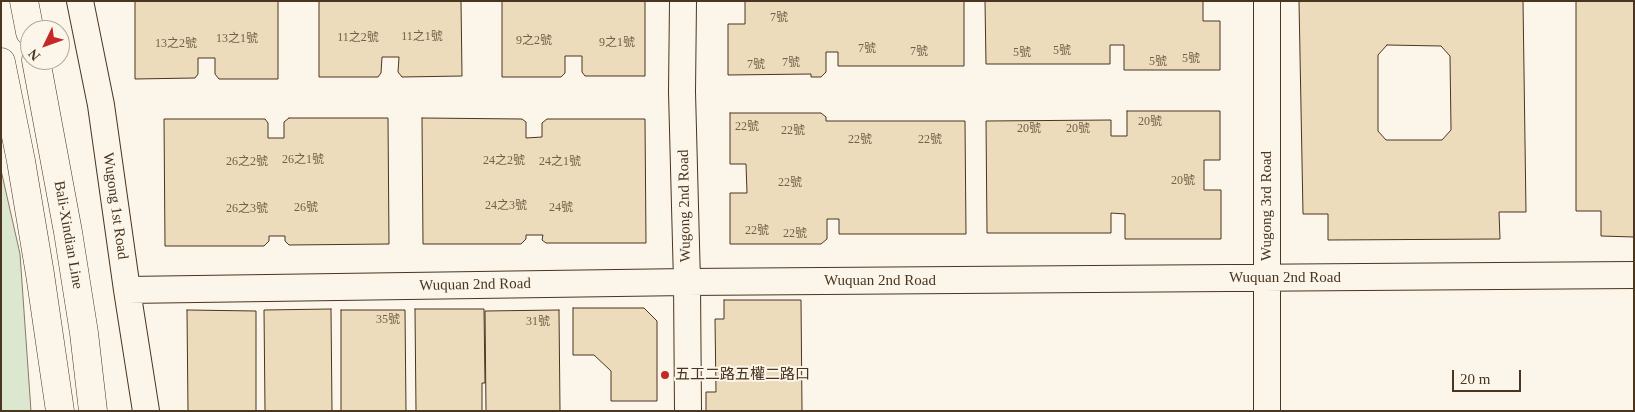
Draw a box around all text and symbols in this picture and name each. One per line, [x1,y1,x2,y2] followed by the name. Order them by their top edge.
[770,11,788,25] house number: 7號
[20,20,70,70] north arrow
[401,30,443,44] house number: 11之1號
[337,31,379,45] house number: 11之2號
[216,32,258,46] house number: 13之1號
[516,34,552,48] house number: 9之2號
[599,36,635,50] house number: 9之1號
[155,37,197,51] house number: 13之2號
[858,42,876,56] house number: 7號
[1053,44,1071,58] house number: 5號
[910,45,928,59] house number: 7號
[25,46,43,63] text: N
[1013,46,1031,60] house number: 5號
[1182,52,1200,66] house number: 5號
[1149,55,1167,69] house number: 5號
[782,56,800,70] house number: 7號
[747,58,765,72] house number: 7號
[1138,115,1162,129] house number: 20號
[735,120,759,134] house number: 22號
[1017,122,1041,136] house number: 20號
[1066,122,1090,136] house number: 20號
[781,124,805,138] house number: 22號
[848,133,872,147] house number: 22號
[918,133,942,147] house number: 22號
[675,149,695,263] street label: Wugong 2nd Road
[99,151,131,261] street label: Wugong 1st Road
[1258,151,1276,261] street label: Wugong 3rd Road
[282,153,324,167] house number: 26之1號
[483,154,525,168] house number: 24之2號
[226,155,268,169] house number: 26之2號
[539,155,581,169] house number: 24之1號
[1171,174,1195,188] house number: 20號
[778,176,802,190] house number: 22號
[50,179,86,291] street label: Bali-Xindian Line
[485,199,527,213] house number: 24之3號
[294,201,318,215] house number: 26號
[549,201,573,215] house number: 24號
[226,202,268,216] house number: 26之3號
[745,224,769,238] house number: 22號
[783,227,807,241] house number: 22號
[1229,269,1341,287] street label: Wuquan 2nd Road
[824,272,936,290] street label: Wuquan 2nd Road
[419,275,531,295] street label: Wuquan 2nd Road
[376,313,400,327] house number: 35號
[526,315,550,329] house number: 31號
[1455,360,1524,392] scale bar
[675,366,810,384] place label: 五工二路五權二路口
[659,369,671,381] marker: 五工二路五權二路口
[1460,371,1490,387] text: 20 m

